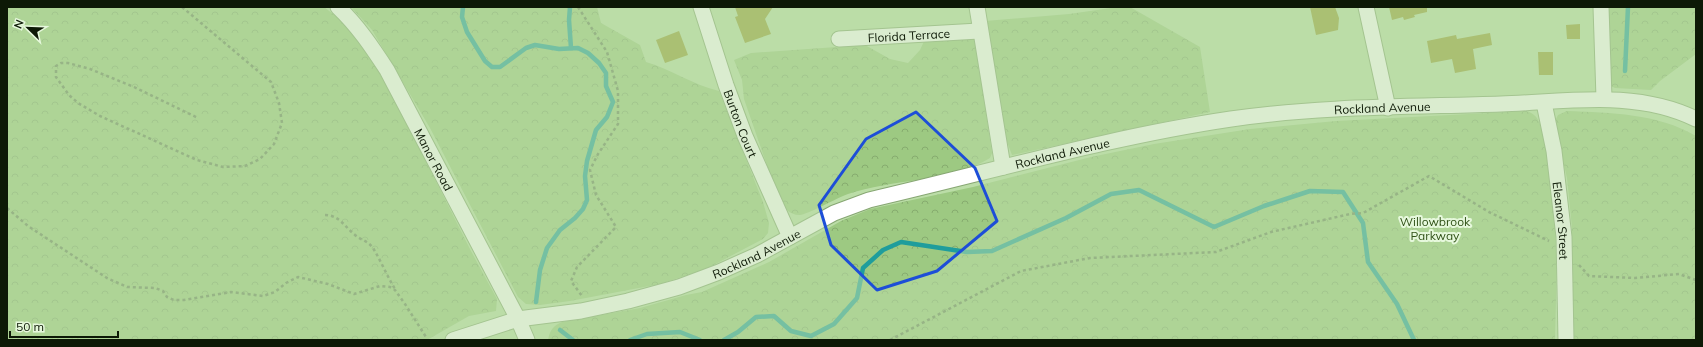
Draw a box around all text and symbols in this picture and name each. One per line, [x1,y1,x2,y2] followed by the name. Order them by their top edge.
[8,8,48,48] north arrow
[11,18,27,31] text: N
[867,25,950,45] street label: Florida Terrace
[721,87,761,160] street label: Burton Court
[1334,98,1431,117] street label: Rockland Avenue
[411,126,457,193] street label: Manor Road
[1014,135,1111,171] street label: Rockland Avenue
[1550,181,1572,260] street label: Eleanor Street
[1400,214,1471,243] park label: Willowbrook Parkway
[710,225,803,281] street label: Rockland Avenue
[10,313,118,339] scale bar
[16,319,44,334] text: 50 m

